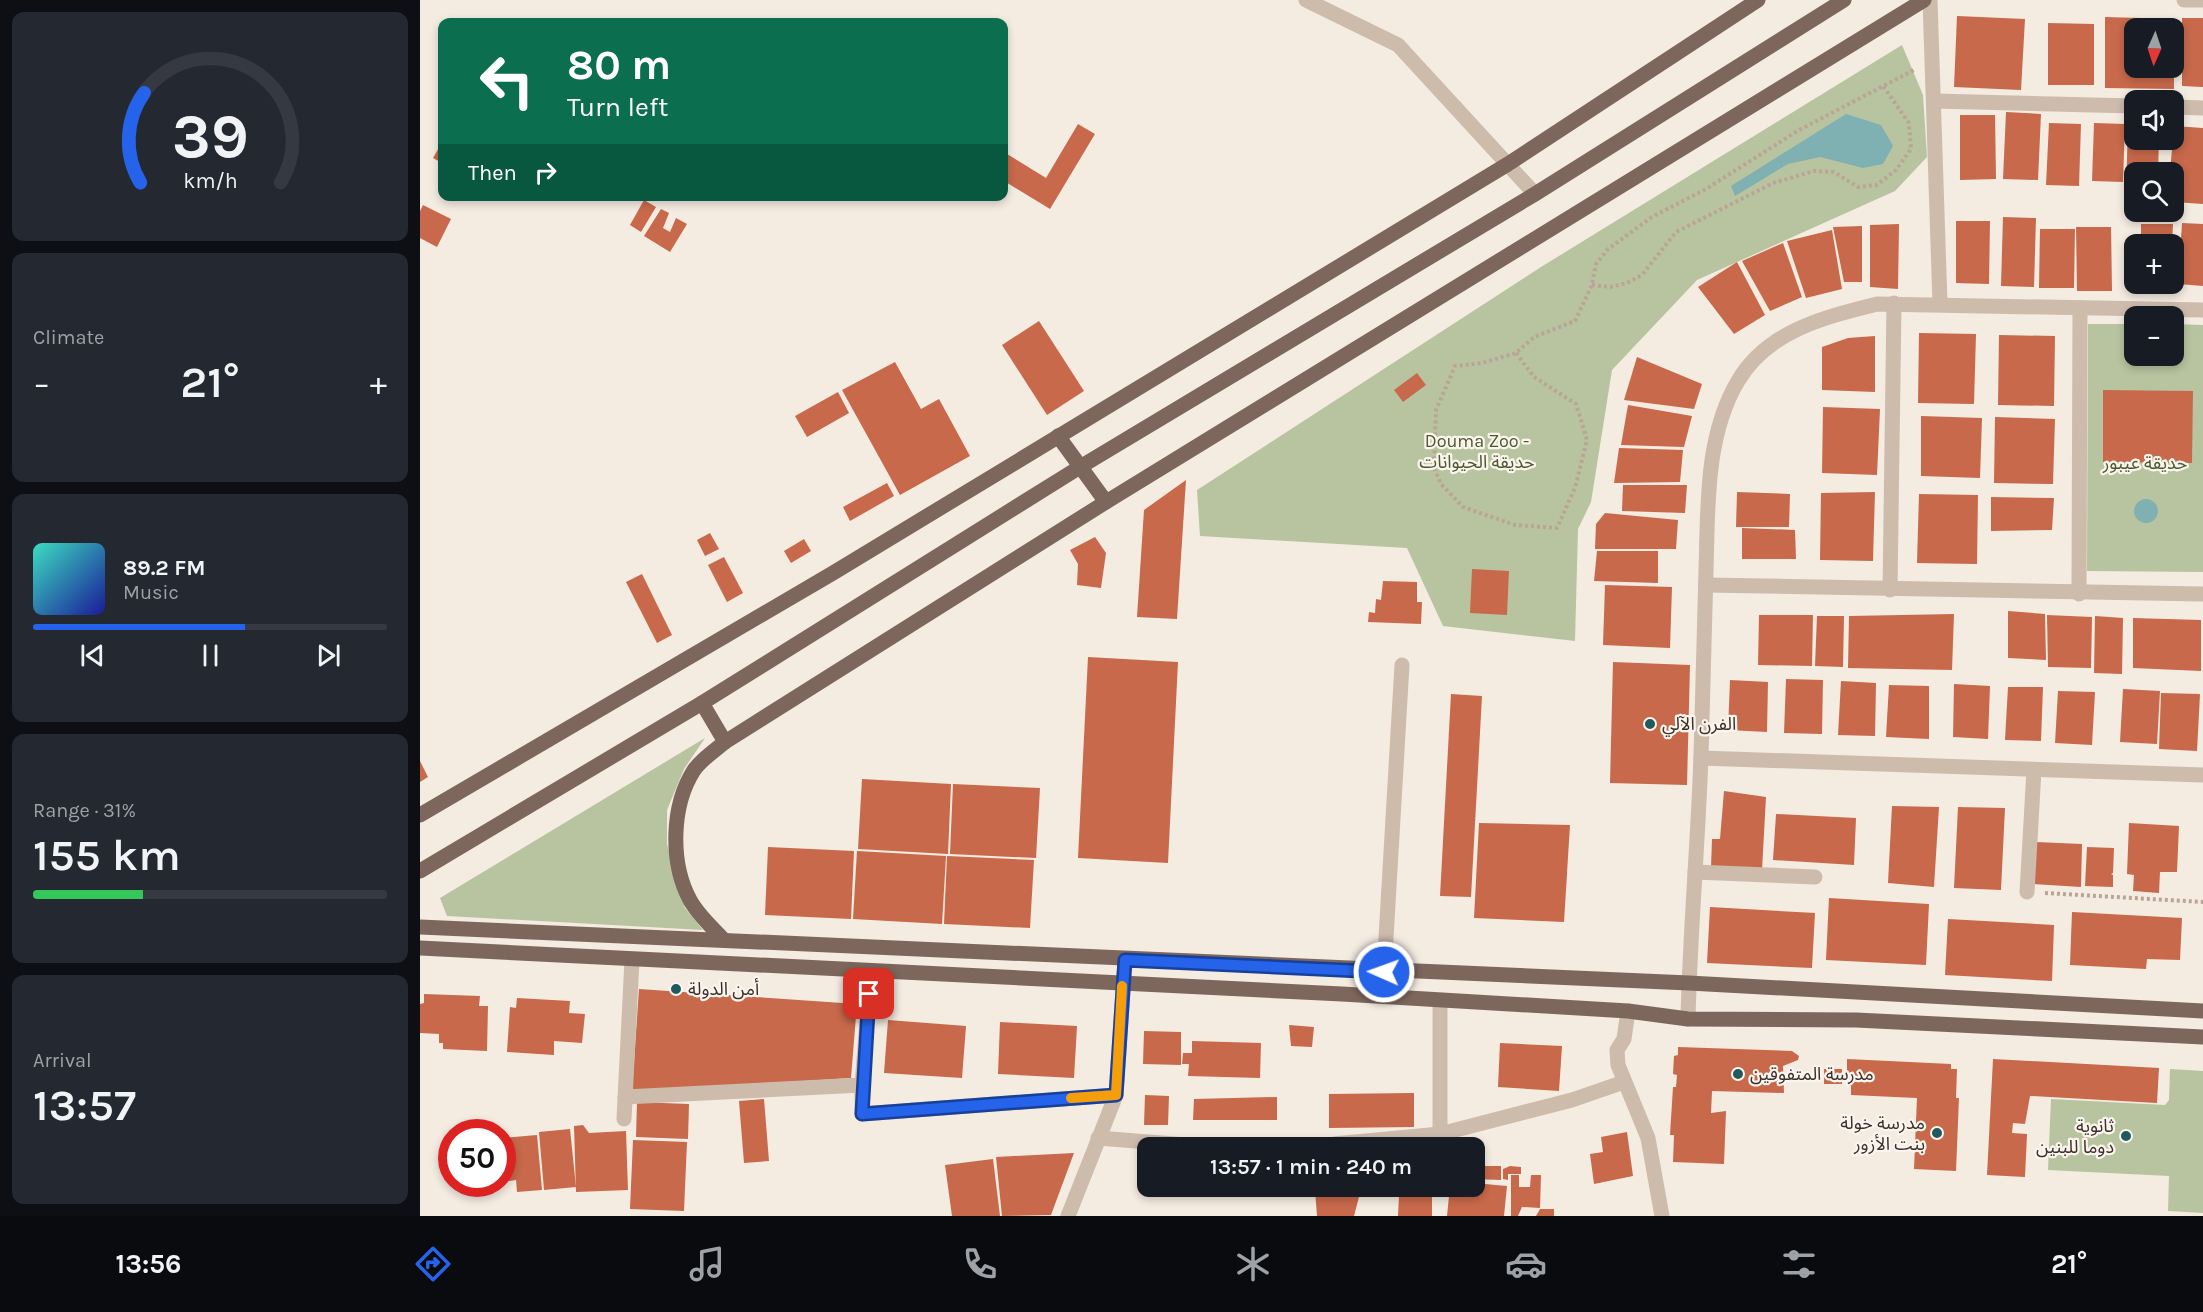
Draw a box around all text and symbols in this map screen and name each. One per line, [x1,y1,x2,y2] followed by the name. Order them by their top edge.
[2124,18,2184,78] north arrow
[2124,18,2184,366] map controls
[567,40,671,90] text: 80 m
[468,42,546,120] icon: left
[2124,90,2184,150] button: sound
[567,91,668,123] text: Turn left
[172,101,248,174] text: 39
[529,156,562,189] icon: right
[468,160,517,186] text: Then
[2124,162,2184,222] button: search
[183,169,237,194] text: km/h
[2124,234,2184,294] button: +
[2124,306,2184,366] button: −
[33,326,104,349] text: Climate
[180,356,240,408] text: 21°
[33,364,50,402] text: −
[370,364,387,402] text: +
[1419,430,1535,473] park label: Douma Zoo - حديقة الحيوانات
[2102,452,2187,474] park label: حديقة عيبور
[123,555,206,581] text: 89.2 FM
[123,581,179,604] text: Music
[76,639,109,672] icon: previous
[194,639,227,672] icon: pause
[312,639,345,672] icon: next
[1662,713,1736,737] place label: الفرن الآلي
[1643,717,1657,731] marker: الفرن الآلي
[33,799,136,822] text: Range · 31%
[33,829,181,881] text: 155 km
[1352,940,1416,1004] position arrow
[843,968,894,1019] pin
[852,977,885,1010] icon: arrive
[688,978,759,1000] place label: أمن الدولة
[669,982,683,996] marker: أمن الدولة
[33,1049,92,1072] text: Arrival
[1750,1063,1874,1085] place label: مدرسة المتفوقين
[1731,1067,1745,1081] marker: مدرسة المتفوقين
[33,1079,136,1131] text: 13:57
[1840,1112,1925,1155] place label: مدرسة خولة بنت الأزور
[2036,1115,2114,1158] place label: ثانوية دوما للبنين
[438,1119,516,1197] speed limit sign: 50
[1930,1126,1944,1140] marker: مدرسة خولة بنت الأزور
[2119,1129,2133,1143] marker: ثانوية دوما للبنين
[1210,1154,1412,1180] text: 13:57 · 1 min · 240 m
[412,1243,454,1285] icon: directions
[686,1243,728,1285] icon: music
[959,1243,1001,1285] icon: phone
[1232,1243,1274,1285] icon: climate
[1505,1243,1547,1285] icon: car
[1778,1243,1820,1285] icon: filters
[116,1248,181,1280] text: 13:56
[2051,1248,2087,1280] text: 21°

